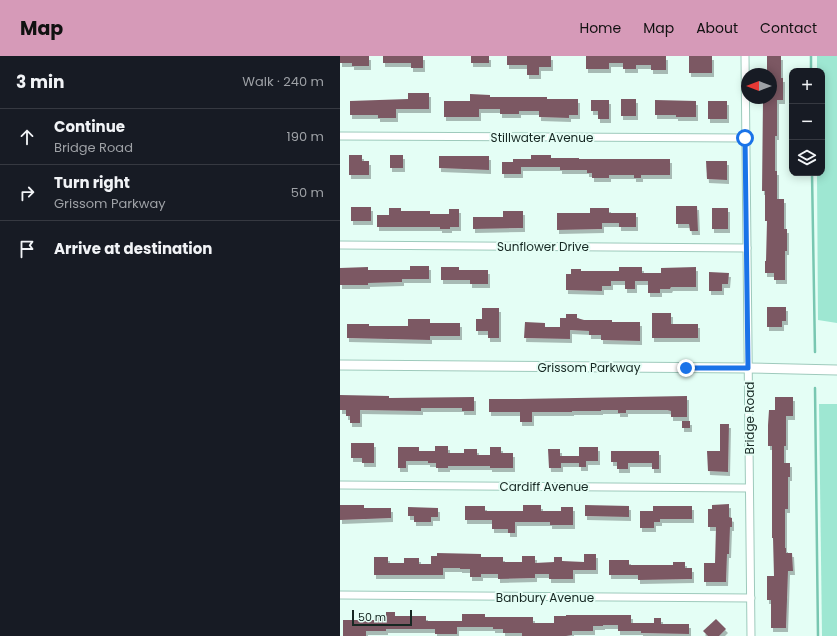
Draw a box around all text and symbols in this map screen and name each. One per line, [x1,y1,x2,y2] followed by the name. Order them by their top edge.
[20,15,63,42] text: Map
[579,18,621,38] text: Home
[643,18,674,38] text: Map
[696,18,738,38] text: About
[760,18,817,38] text: Contact
[741,68,777,104] north arrow
[789,68,825,176] map controls
[789,68,825,104] button: +
[16,70,64,94] text: 3 min
[242,72,324,91] text: Walk · 240 m
[789,104,825,140] button: −
[54,116,125,137] text: Continue
[16,126,38,148] icon: ahead
[287,127,324,146] text: 190 m
[491,129,593,146] street label: Stillwater Avenue
[736,129,754,147] route start
[54,138,133,157] text: Bridge Road
[789,140,825,176] button: layers
[54,172,130,193] text: Turn right
[16,182,38,204] icon: right
[291,183,324,202] text: 50 m
[54,194,166,213] text: Grissom Parkway
[16,238,38,260] icon: arrive
[54,238,212,259] text: Arrive at destination
[497,238,589,255] street label: Sunflower Drive
[538,359,641,376] street label: Grissom Parkway
[677,359,695,377] route end
[741,382,758,454] street label: Bridge Road
[499,478,589,495] street label: Cardiff Avenue
[496,589,594,606] street label: Banbury Avenue
[352,608,412,627] scale bar
[358,609,386,625] text: 50 m

